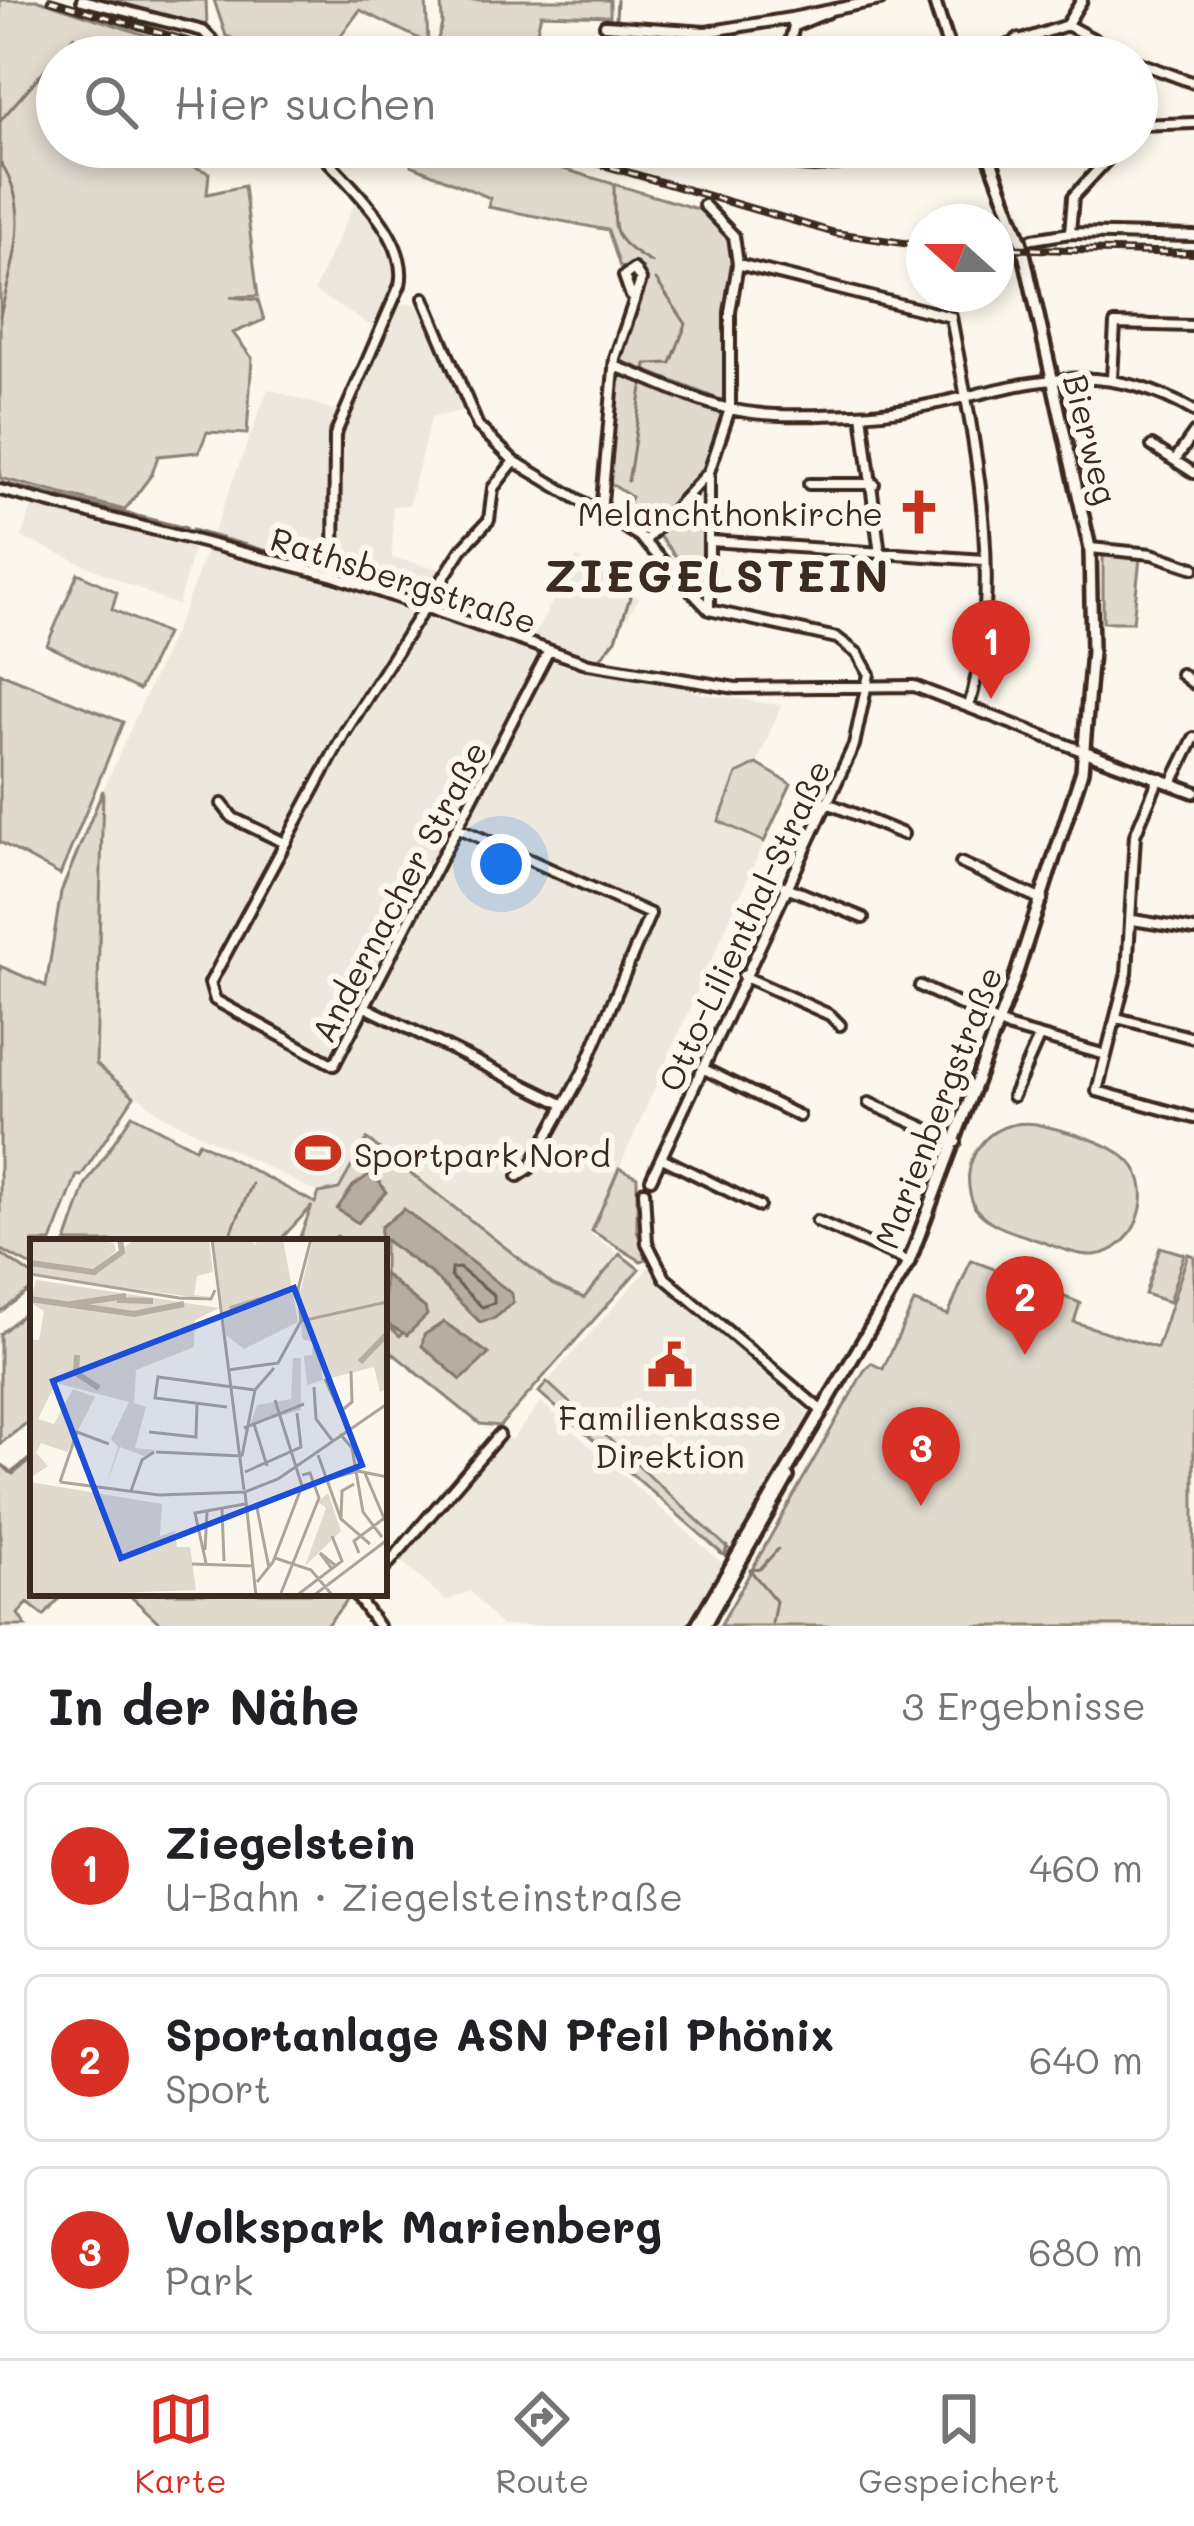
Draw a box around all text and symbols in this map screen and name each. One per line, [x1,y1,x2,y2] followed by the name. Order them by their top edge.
[36,36,1158,168] search box
[78,69,144,135] icon: search
[174,73,436,131] text: Hier suchen
[906,204,1014,312] north arrow
[1055,369,1129,509] street label: Bierweg
[894,487,944,537] church icon: Melanchthonkirche
[578,491,883,534] place label: Melanchthonkirche
[266,516,542,642] street label: Rathsbergstraße
[545,545,891,603] district label: ZIEGELSTEIN
[952,600,1030,699] pin: 1
[300,733,496,1049] street label: Andernacher Straße
[647,752,839,1098] street label: Otto-Lilienthal-Straße
[471,834,531,894] your location
[863,960,1011,1254] street label: Marienbergstraße
[293,1128,343,1178] sports icon: Sportpark Nord
[354,1132,611,1175] place label: Sportpark Nord
[30,1239,387,1596] inset map
[986,1256,1064,1355] pin: 2
[645,1340,695,1390] public building icon: Familienkasse Direktion
[558,1395,782,1476] place label: Familienkasse Direktion
[882,1407,960,1506] pin: 3
[48,1671,359,1738] text: In der Nähe
[902,1679,1146,1730] text: 3 Ergebnisse
[165,1812,415,1870] text: Ziegelstein
[81,1841,99,1892] text: 1
[1029,1841,1143,1892] text: 460 m
[165,1870,683,1921] text: U-Bahn · Ziegelsteinstraße
[165,2004,835,2062] text: Sportanlage ASN Pfeil Phönix
[79,2033,101,2084] text: 2
[1029,2033,1143,2084] text: 640 m
[165,2062,271,2113] text: Sport
[165,2196,662,2254] text: Volkspark Marienberg
[78,2225,102,2276] text: 3
[1028,2225,1143,2276] text: 680 m
[165,2254,253,2305] text: Park
[134,2386,227,2501] tab: Karte
[496,2386,589,2501] tab: Route
[858,2386,1060,2501] tab: Gespeichert

